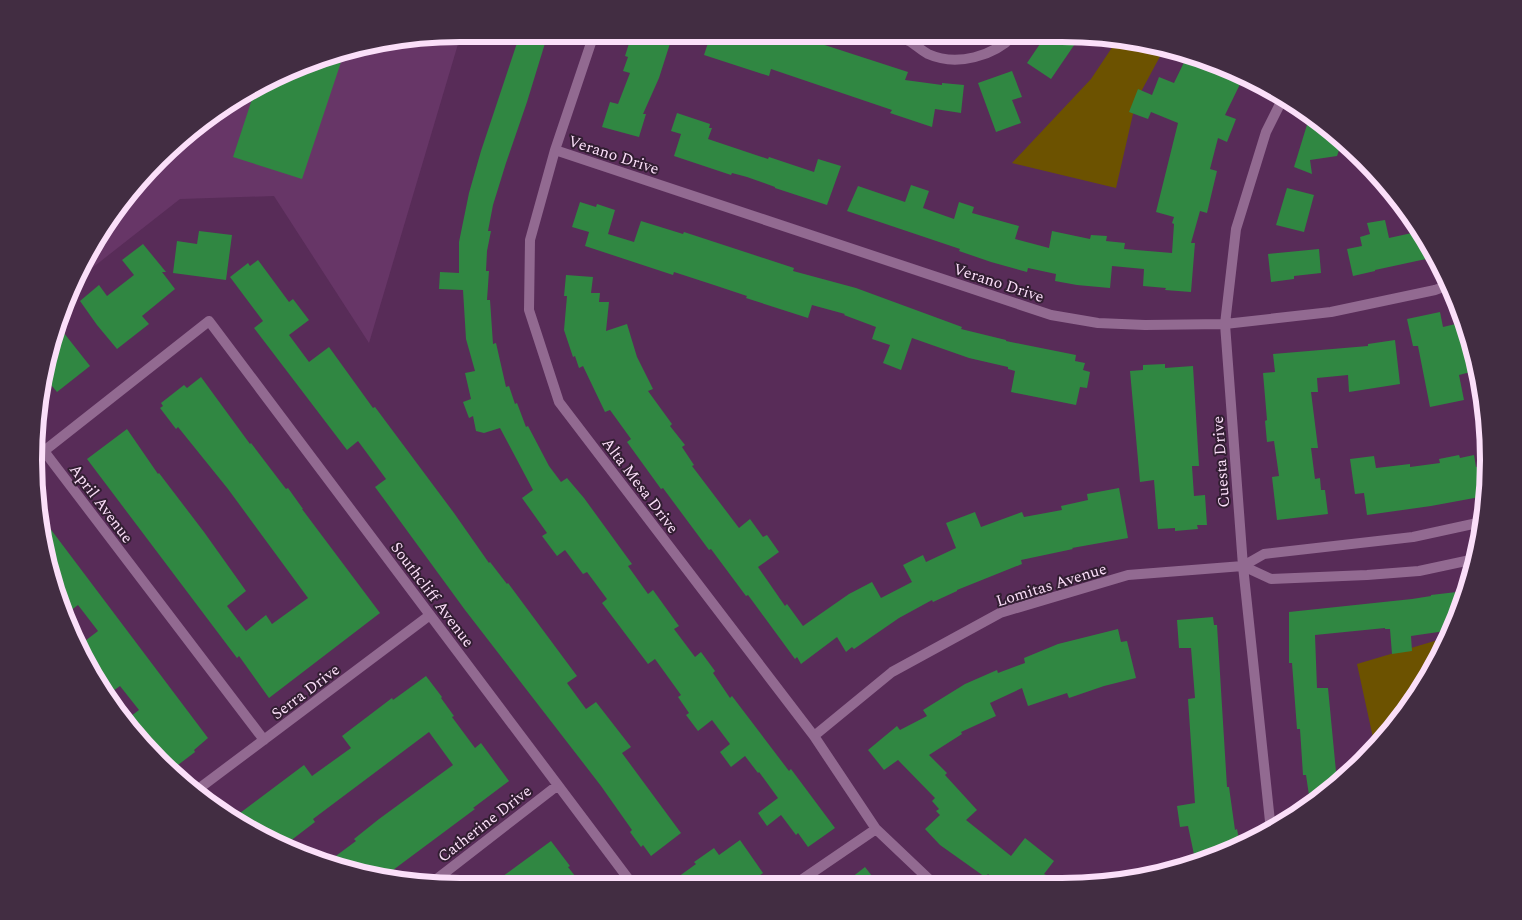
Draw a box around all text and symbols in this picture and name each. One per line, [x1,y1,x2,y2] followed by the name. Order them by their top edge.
[565,129,662,181] street label: Verano Drive
[950,257,1047,309] street label: Verano Drive
[1206,415,1236,509] street label: Cuesta Drive
[596,432,684,539] street label: Alta Mesa Drive
[63,459,139,548] street label: April Avenue
[385,537,480,652] street label: Southcliff Avenue
[993,557,1110,613] street label: Lomitas Avenue
[266,658,345,726] street label: Serra Drive
[432,779,537,868] street label: Catherine Drive

